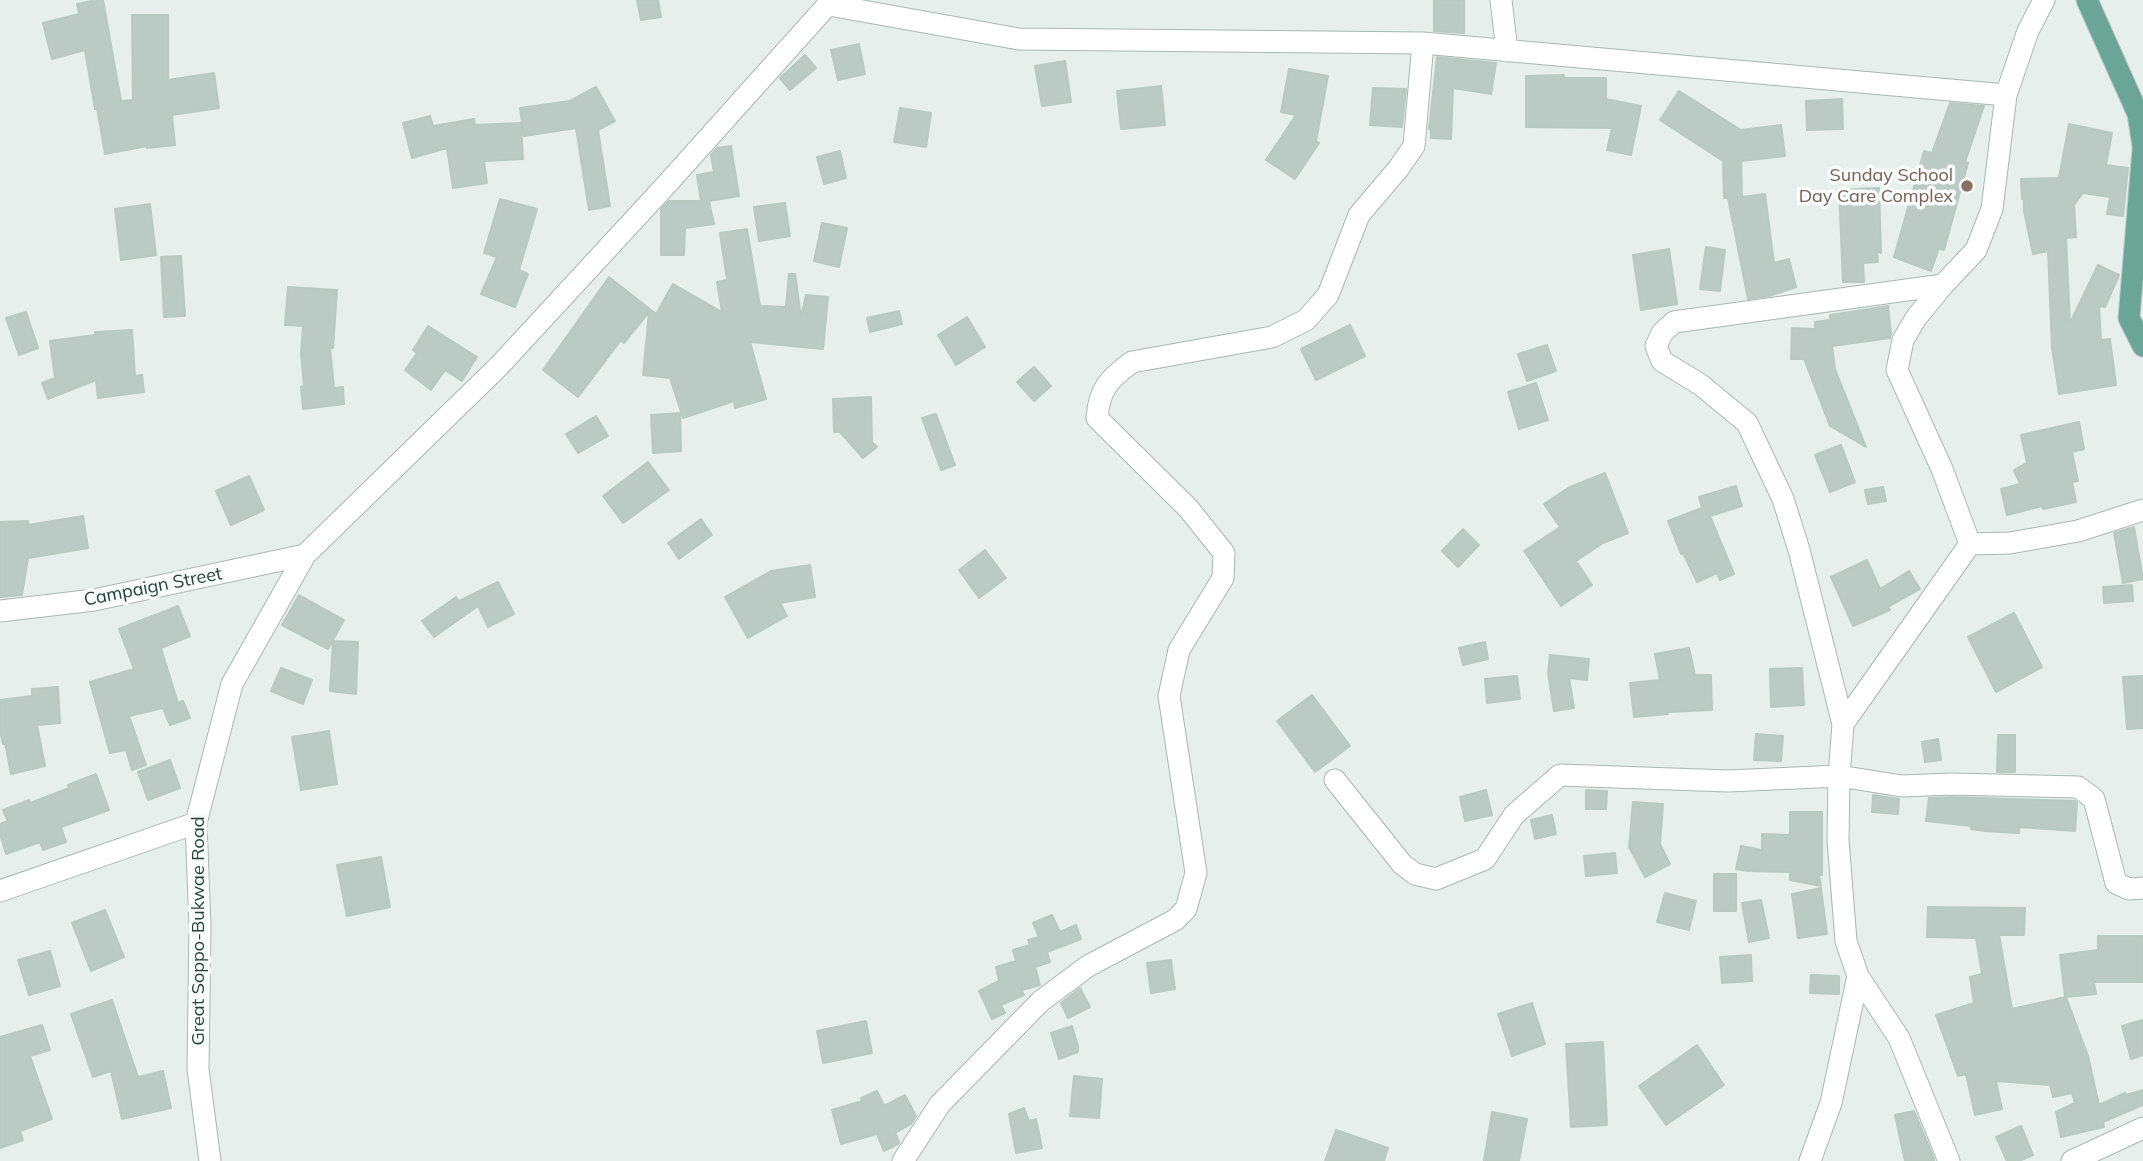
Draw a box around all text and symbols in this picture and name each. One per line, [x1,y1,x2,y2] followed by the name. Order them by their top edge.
[1799,165,1953,208] place label: Sunday School Day Care Complex
[1959,178,1975,194] marker: Sunday School Day Care Complex
[82,563,224,611] street label: Campaign Street
[188,817,210,1045] street label: Great Soppo-Bukwae Road

